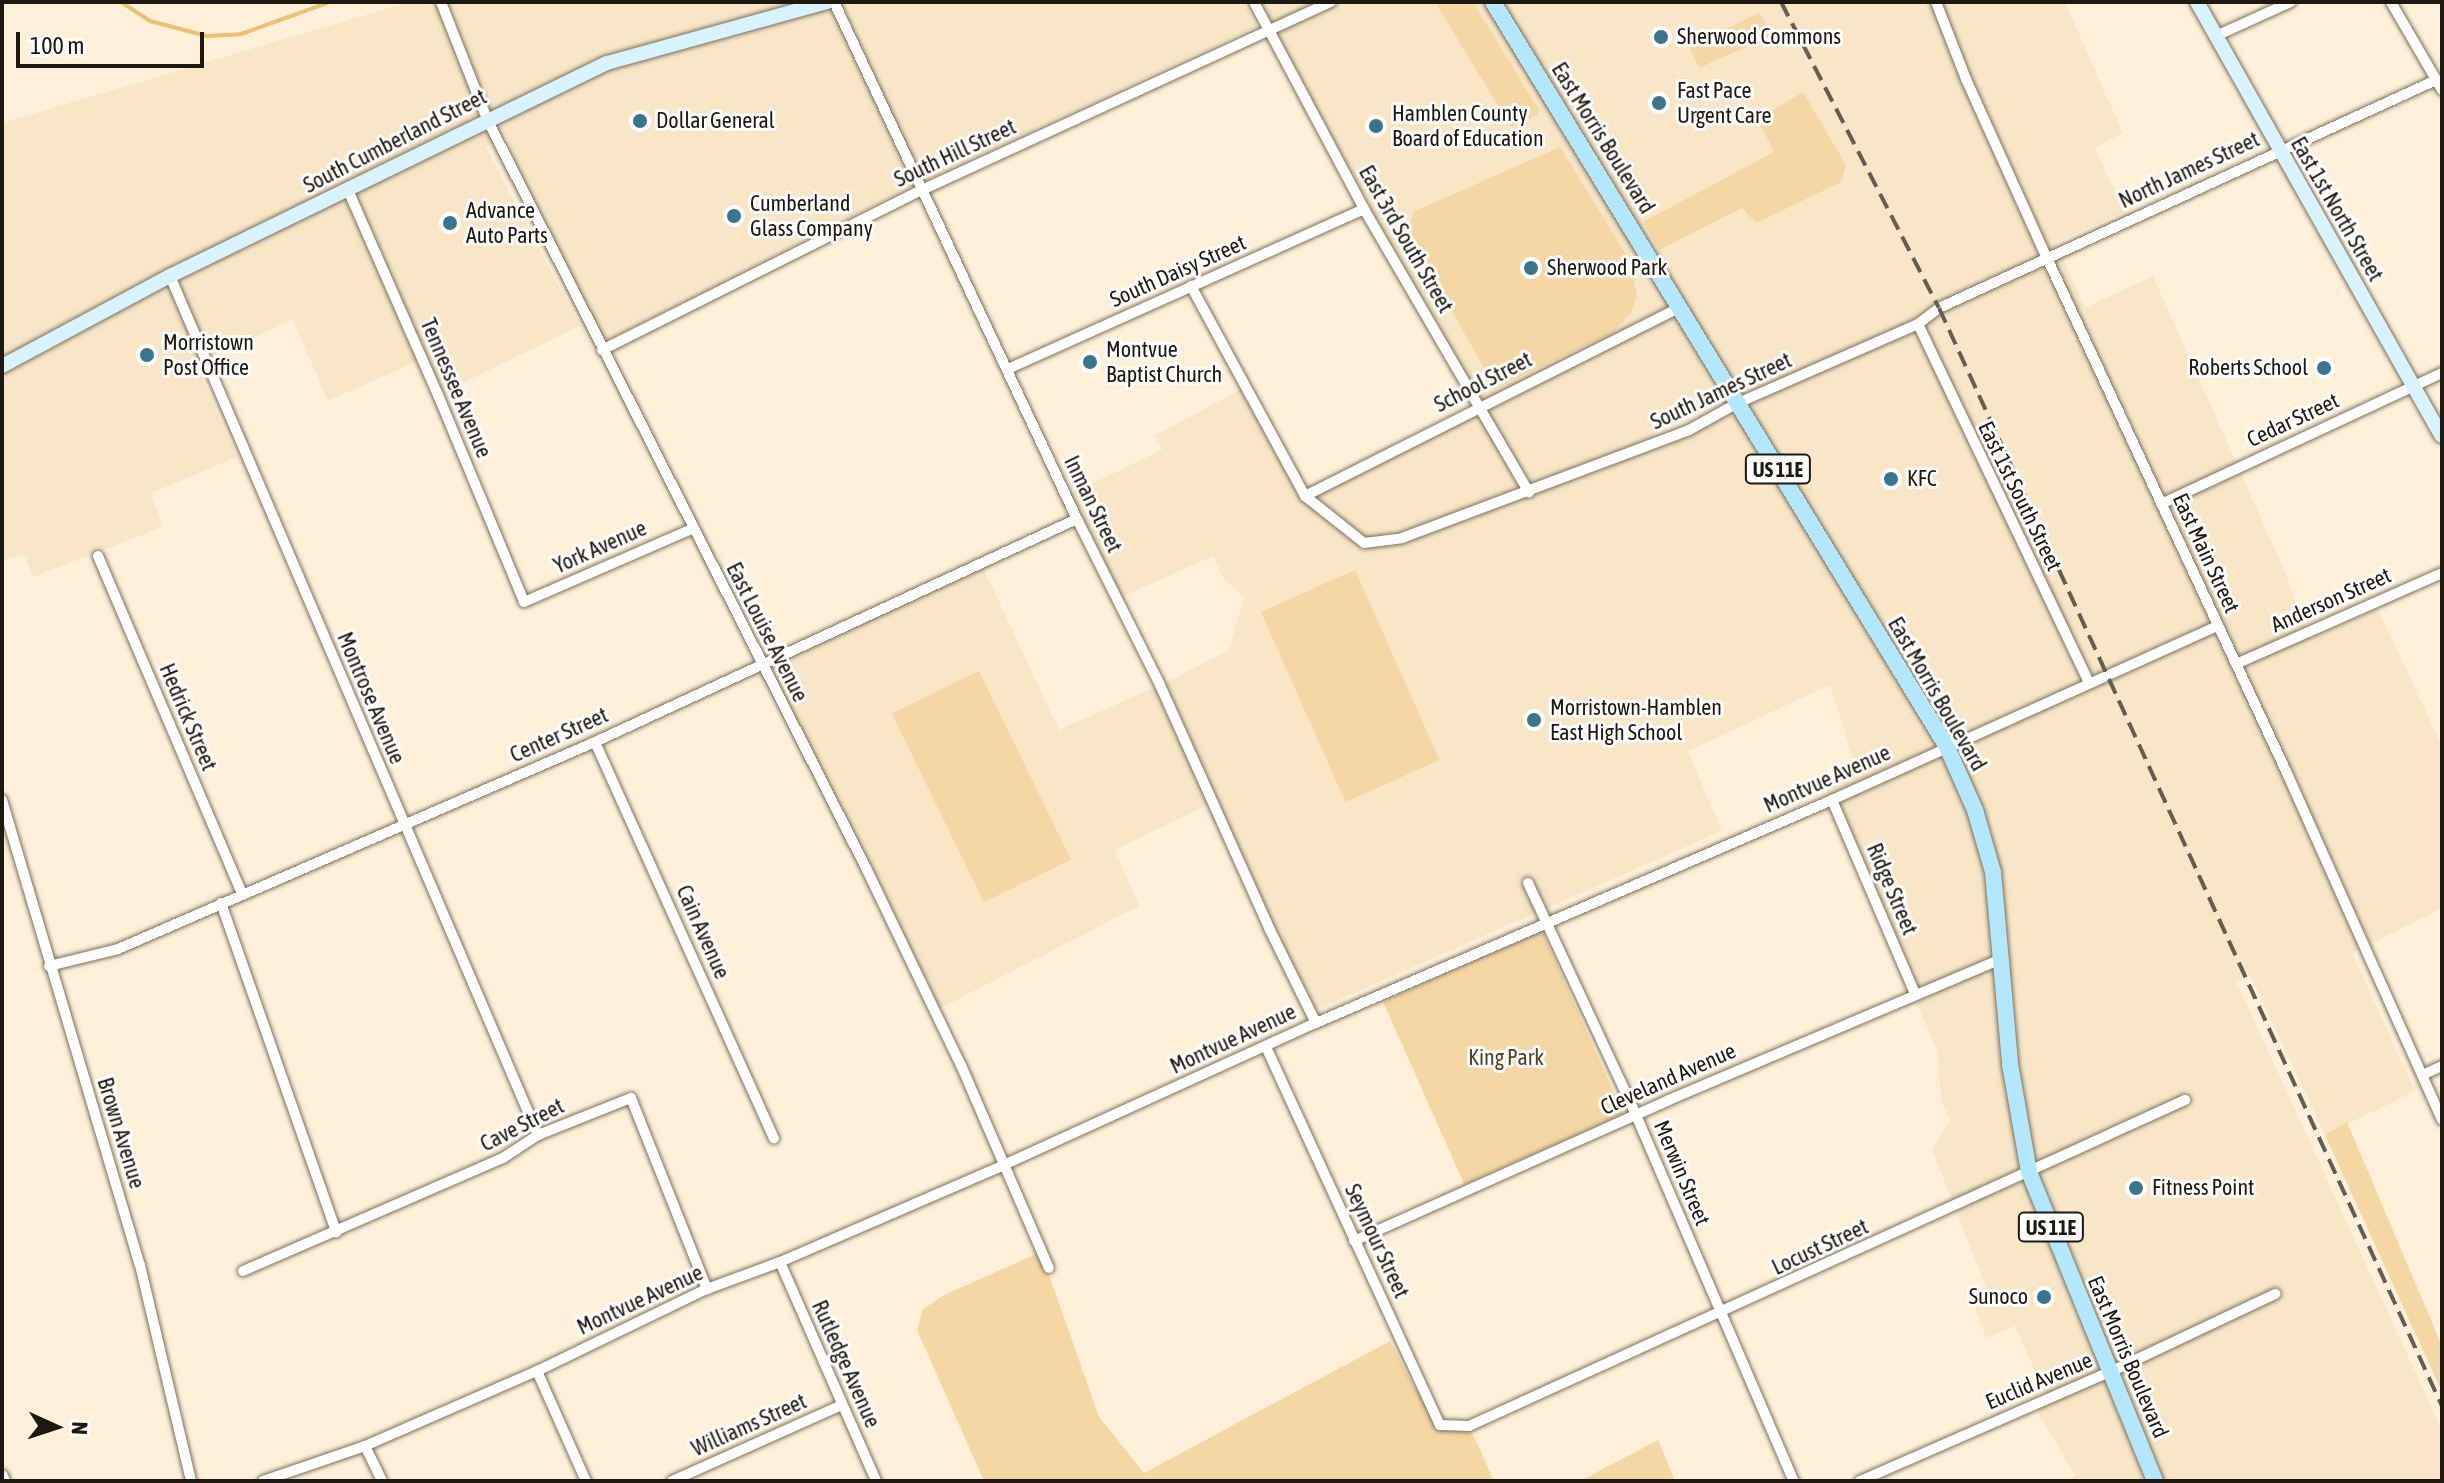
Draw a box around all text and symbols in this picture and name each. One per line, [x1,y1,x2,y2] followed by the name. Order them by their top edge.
[20,16,208,66] scale bar
[1677,24,1841,50] place label: Sherwood Commons
[1652,28,1670,46] marker: Sherwood Commons
[30,32,84,59] text: 100 m
[1546,57,1660,219] street label: East Morris Boulevard
[1677,77,1771,128] place label: Fast Pace Urgent Care
[299,83,491,199] street label: South Cumberland Street
[1648,92,1670,114] marker: Fast Pace Urgent Care
[1392,100,1544,152] place label: Hamblen County Board of Education
[656,108,774,134] place label: Dollar General
[631,112,649,130] marker: Dollar General
[890,113,1020,193] street label: South Hill Street
[1367,117,1385,135] marker: Hamblen County Board of Education
[2115,126,2263,214] street label: North James Street
[2285,132,2389,286] street label: East 1st North Street
[1353,161,1459,317] street label: East 3rd South Street
[750,190,873,242] place label: Cumberland Glass Company
[466,197,548,248] place label: Advance Auto Parts
[725,207,743,225] marker: Cumberland Glass Company
[441,214,459,232] marker: Advance Auto Parts
[1106,229,1250,313] street label: South Daisy Street
[1547,255,1667,281] place label: Sherwood Park
[1522,259,1540,277] marker: Sherwood Park
[415,314,497,462] street label: Tennessee Avenue
[163,329,254,380] place label: Morristown Post Office
[1106,336,1222,388] place label: Montvue Baptist Church
[138,346,156,364] marker: Morristown Post Office
[1430,346,1536,418] street label: School Street
[1646,347,1796,435] street label: South James Street
[1081,353,1099,371] marker: Montvue Baptist Church
[2188,355,2308,381] place label: Roberts School
[2315,359,2333,377] marker: Roberts School
[2243,387,2343,453] street label: Cedar Street
[1972,417,2068,575] street label: East 1st South Street
[1058,451,1128,557] street label: Inman Street
[1744,453,1812,485] road number: US 11E
[1907,466,1937,492] place label: KFC
[1882,470,1900,488] marker: KFC
[2167,489,2245,617] street label: East Main Street
[549,515,651,579] street label: York Avenue
[721,558,813,706] street label: East Louise Avenue
[2267,562,2395,638] street label: Anderson Street
[1882,612,1992,776] street label: East Morris Boulevard
[331,628,411,768] street label: Montrose Avenue
[154,659,222,775] street label: Hedrick Street
[1550,694,1722,746] place label: Morristown-Hamblen East High School
[506,702,612,768] street label: Center Street
[1525,711,1543,729] marker: Morristown-Hamblen East High School
[1760,739,1894,819] street label: Montvue Avenue
[1861,839,1923,939] street label: Ridge Street
[671,881,735,983] street label: Cain Avenue
[1166,998,1300,1080] street label: Montvue Avenue
[1596,1037,1740,1121] street label: Cleveland Avenue
[1468,1045,1544,1071] park label: King Park
[92,1074,150,1192] street label: Brown Avenue
[476,1093,568,1157] street label: Cave Street
[1648,1117,1716,1229] street label: Merwin Street
[2152,1175,2254,1201] place label: Fitness Point
[2127,1179,2145,1197] marker: Fitness Point
[1339,1180,1415,1302] street label: Seymour Street
[2017,1211,2085,1243] road number: US 11E
[1768,1213,1872,1281] street label: Locust Street
[573,1259,707,1341] street label: Montvue Avenue
[2082,1272,2174,1442] street label: East Morris Boulevard
[1969,1284,2028,1310] place label: Sunoco
[2035,1288,2053,1306] marker: Sunoco
[806,1296,886,1432] street label: Rutledge Avenue
[1982,1347,2096,1415] street label: Euclid Avenue
[16,1387,96,1467] north arrow
[688,1388,810,1462] street label: Williams Street
[67,1421,93,1435] text: N

